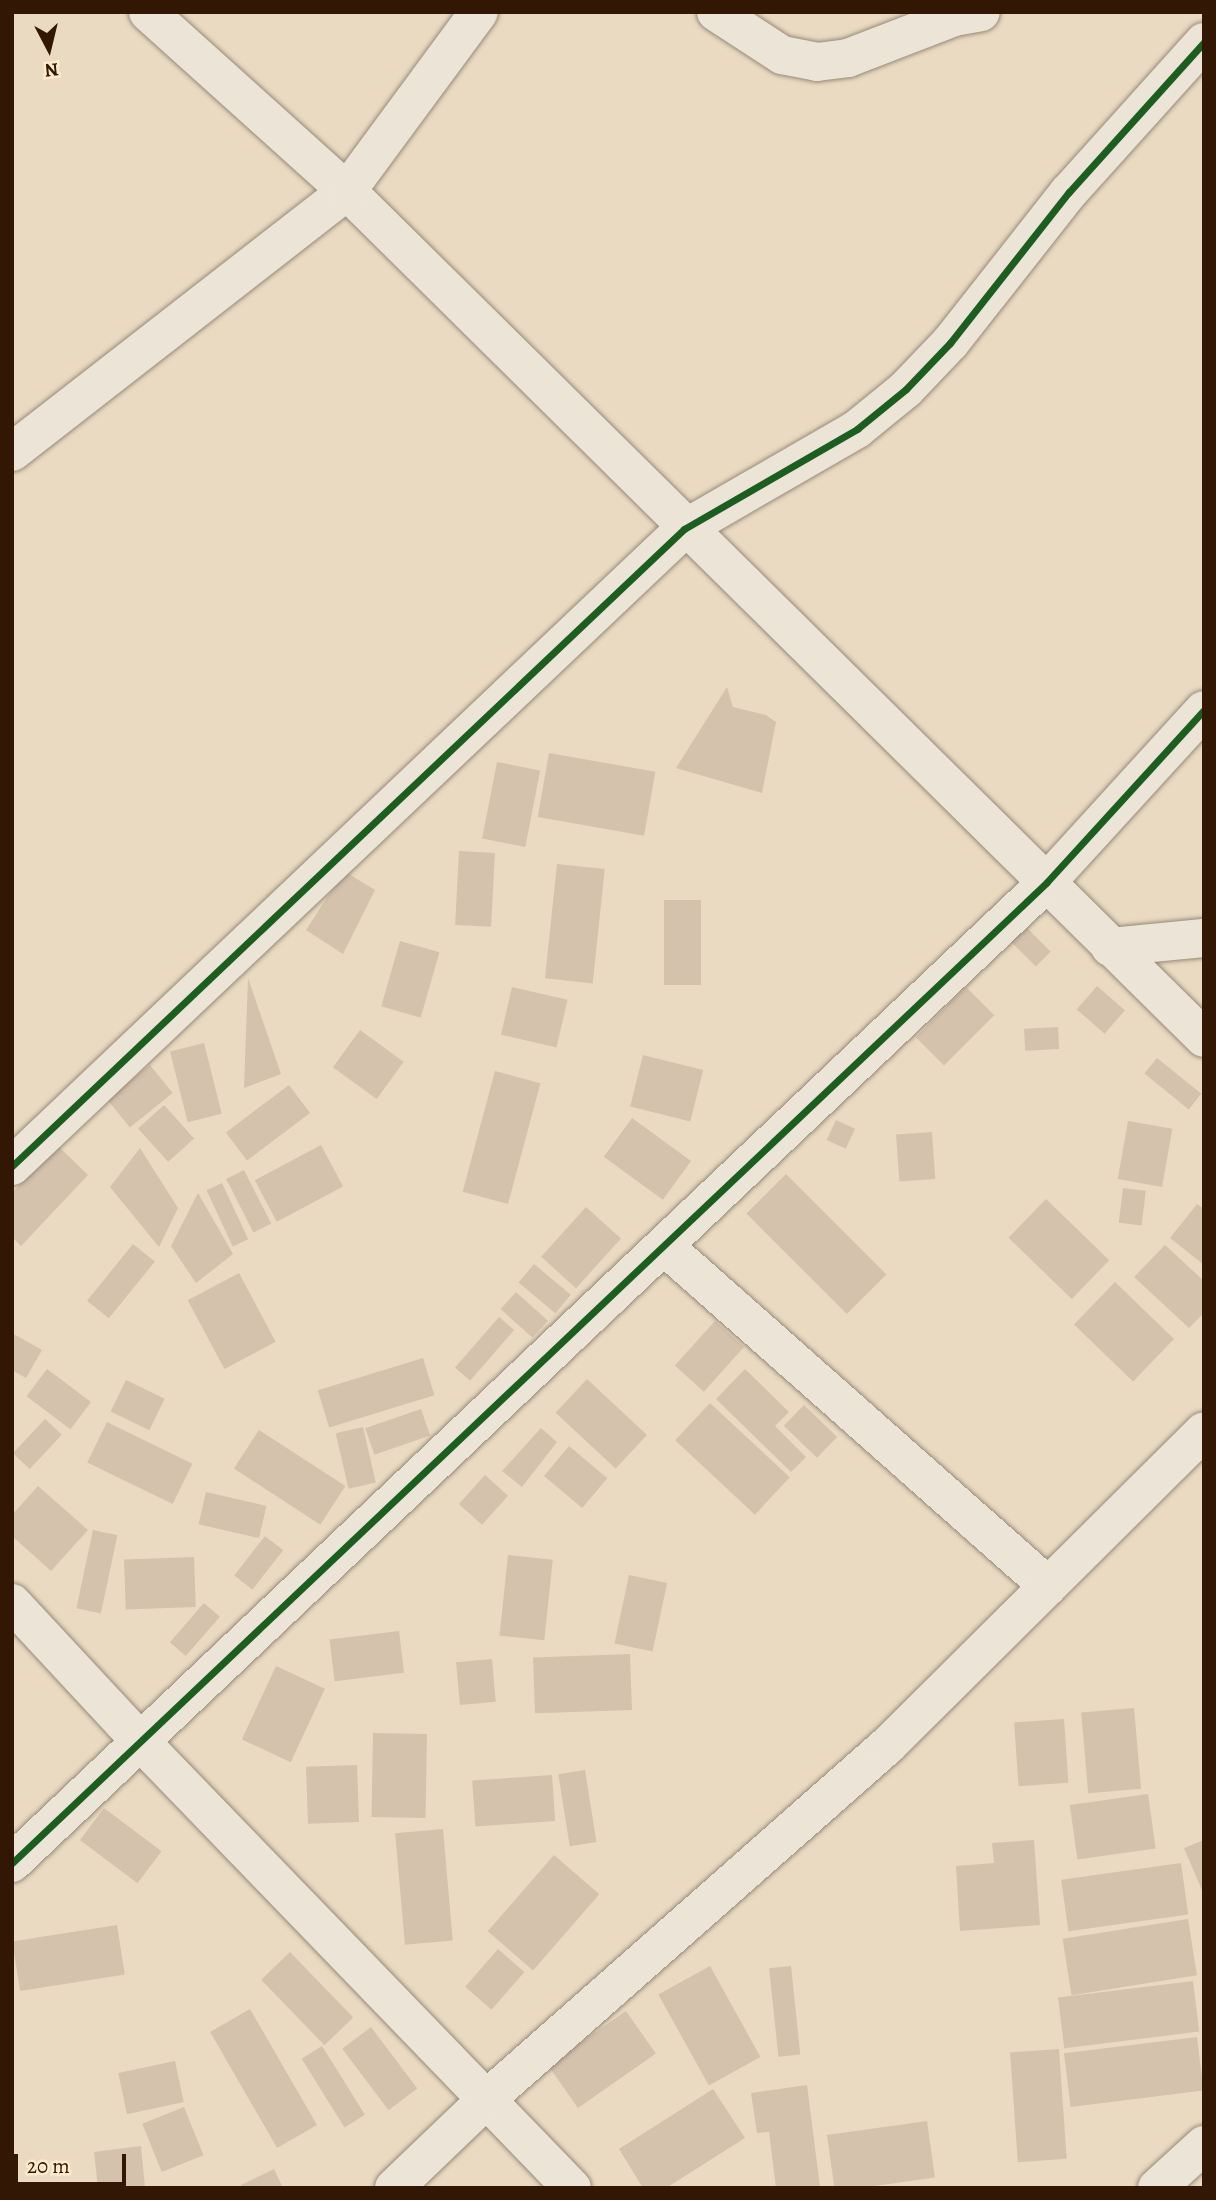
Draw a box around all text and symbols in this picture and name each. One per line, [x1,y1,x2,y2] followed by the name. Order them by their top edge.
[14,14,84,84] north arrow
[43,56,60,84] text: N
[18,2140,130,2184] scale bar
[27,2152,70,2180] text: 20 m

